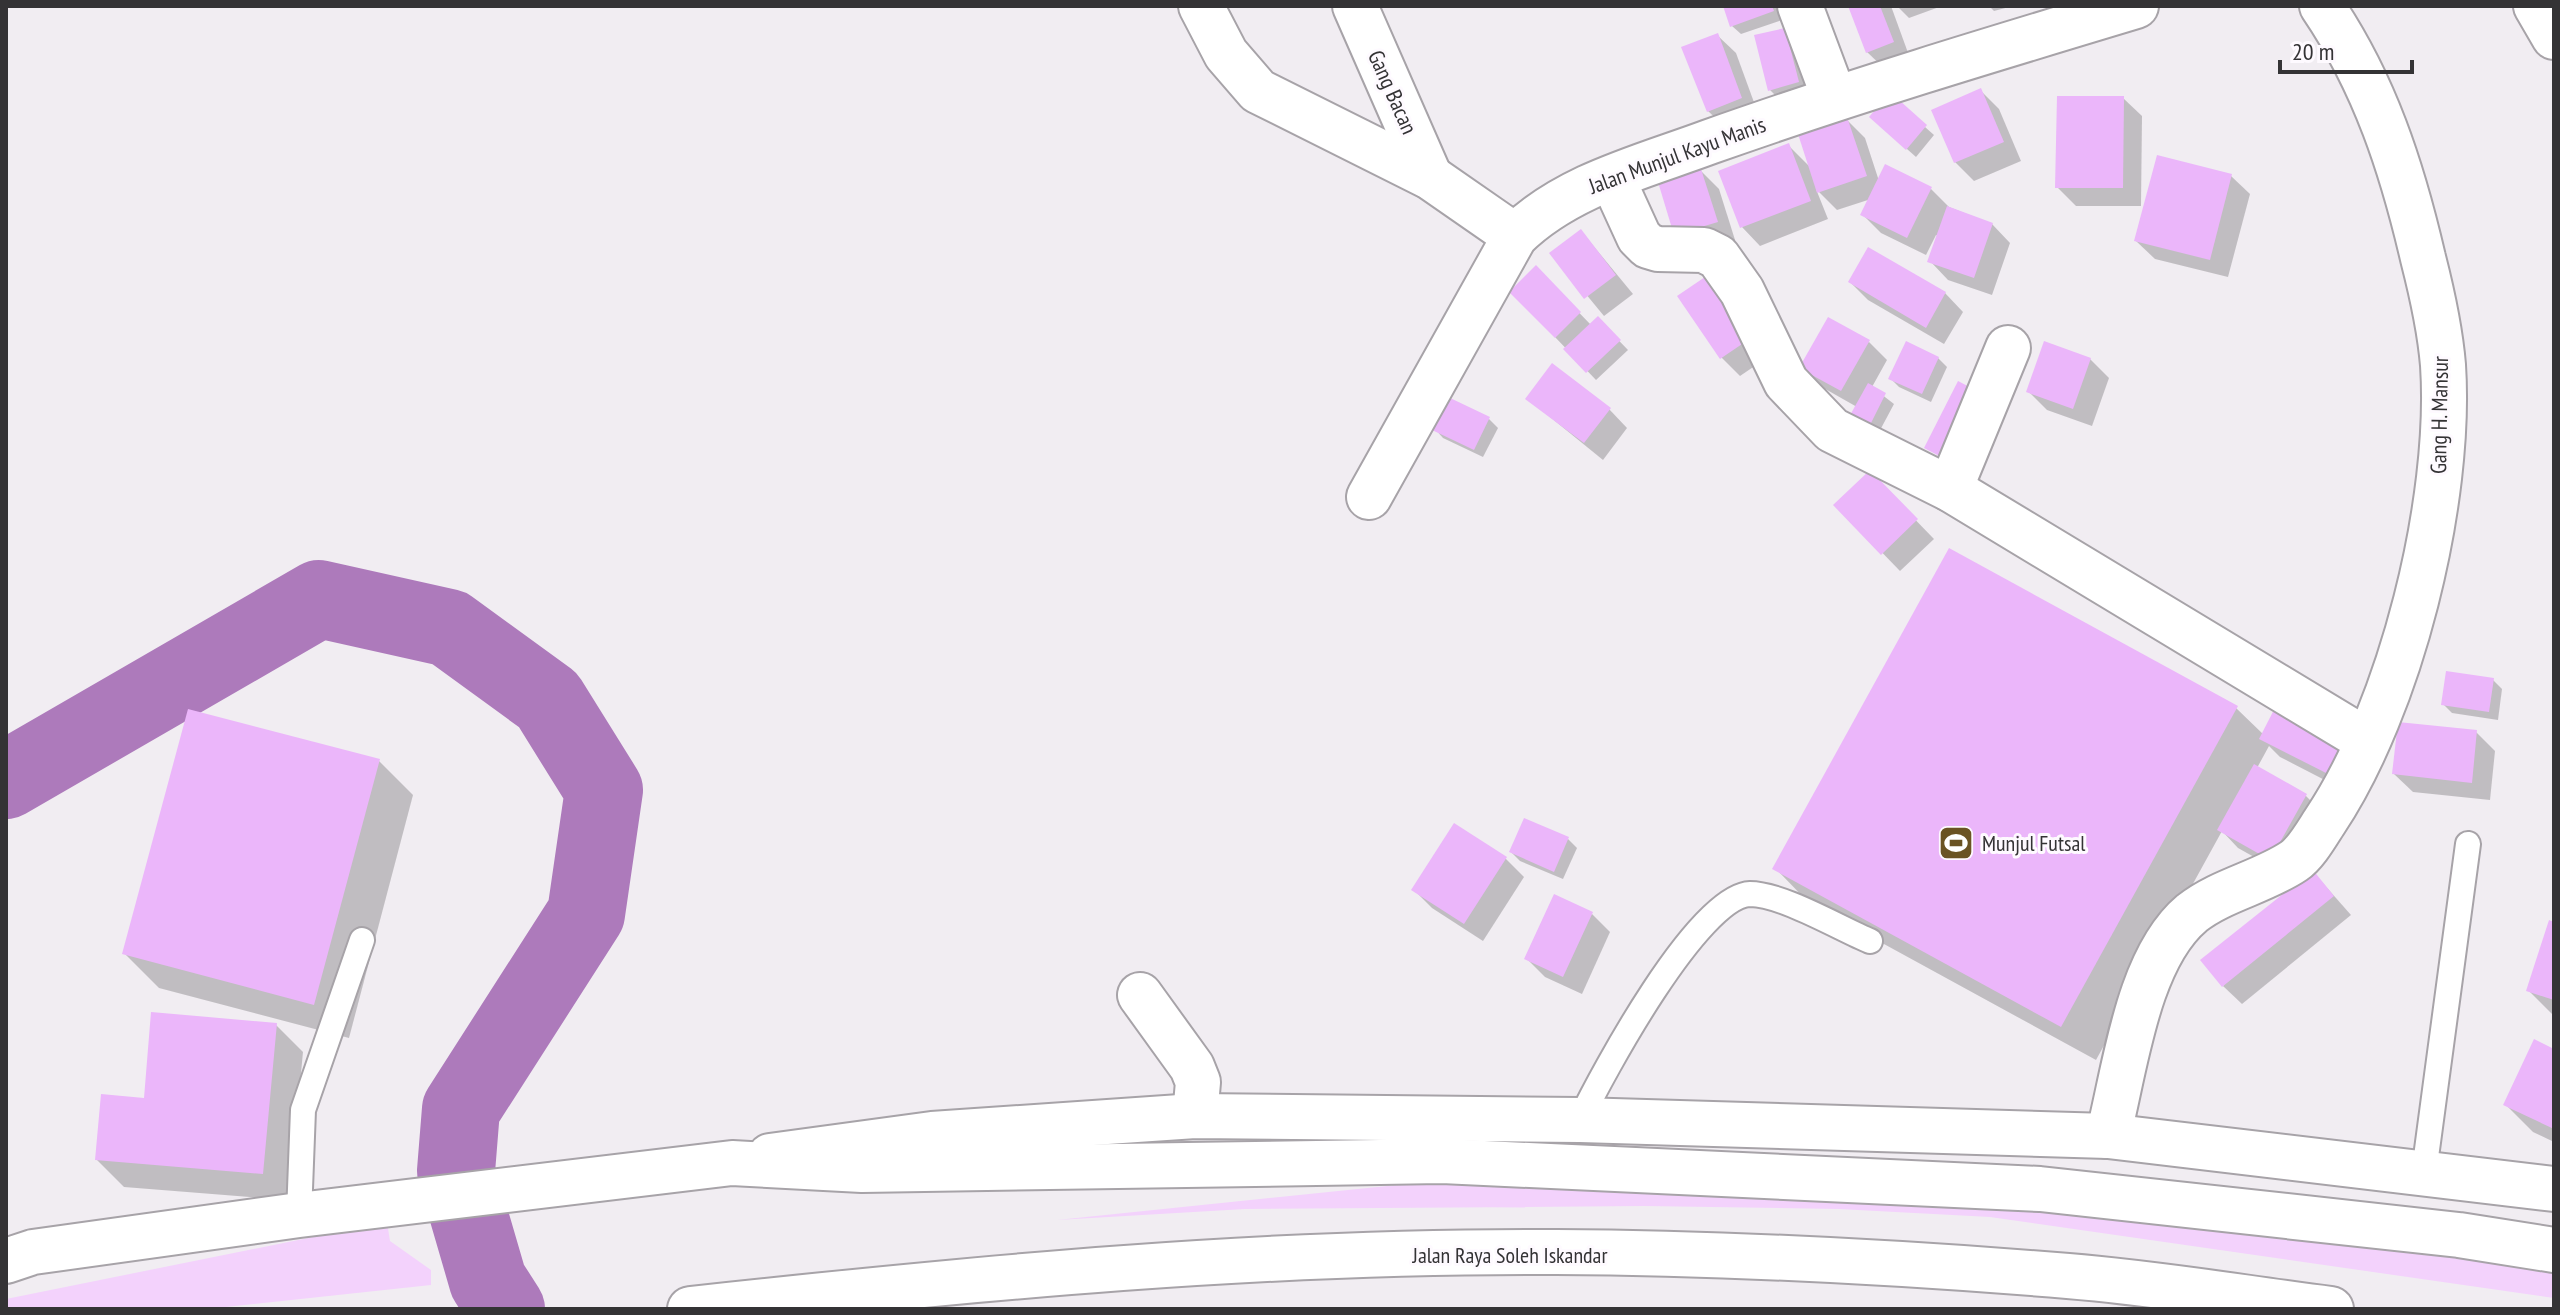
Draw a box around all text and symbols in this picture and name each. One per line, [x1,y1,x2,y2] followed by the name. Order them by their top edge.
[2280,24,2412,74] scale bar
[2292,36,2334,67] text: 20 m
[1362,46,1424,138] street label: Gang Bacan
[1584,110,1769,200] street label: Jalan Munjul Kayu Manis
[2424,356,2454,474] street label: Gang H. Mansur
[1937,824,1975,862] sports icon: Munjul Futsal
[1982,829,2086,857] place label: Munjul Futsal
[1412,1241,1607,1269] street label: Jalan Raya Soleh Iskandar

